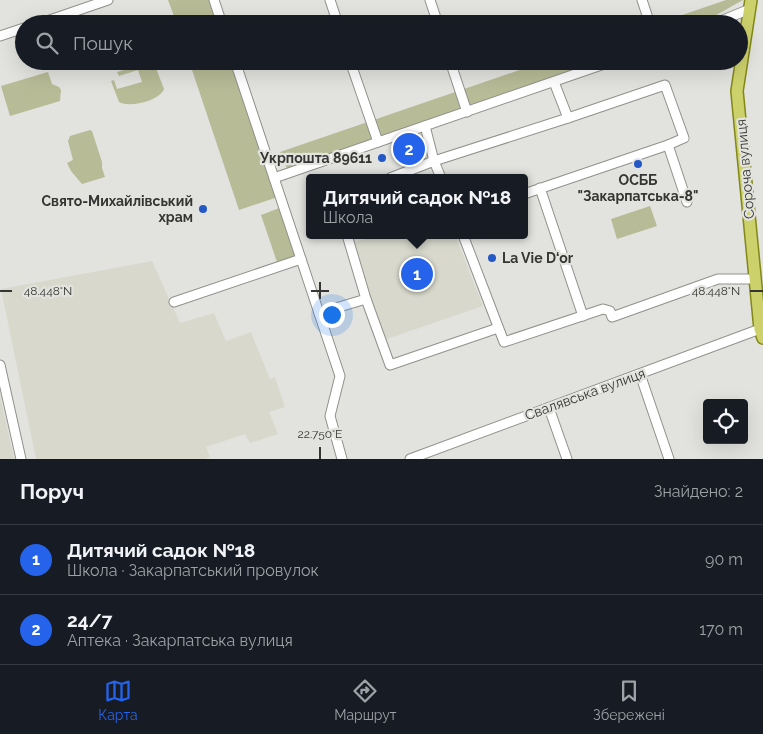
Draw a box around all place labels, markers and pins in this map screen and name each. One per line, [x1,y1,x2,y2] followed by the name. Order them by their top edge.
[393,130,425,168] pin: 2
[259,150,372,166] place label: Укрпошта 89611
[376,152,388,164] marker: Укрпошта 89611
[632,158,644,170] marker: ОСББ "Закарпатська-8"
[577,172,699,204] place label: ОСББ "Закарпатська-8"
[41,193,193,225] place label: Свято-Михайлівський храм
[197,203,209,215] marker: Свято-Михайлівський храм
[502,250,574,266] place label: La Vie D‘or
[486,252,498,264] marker: La Vie D‘or
[401,255,433,293] pin: 1

